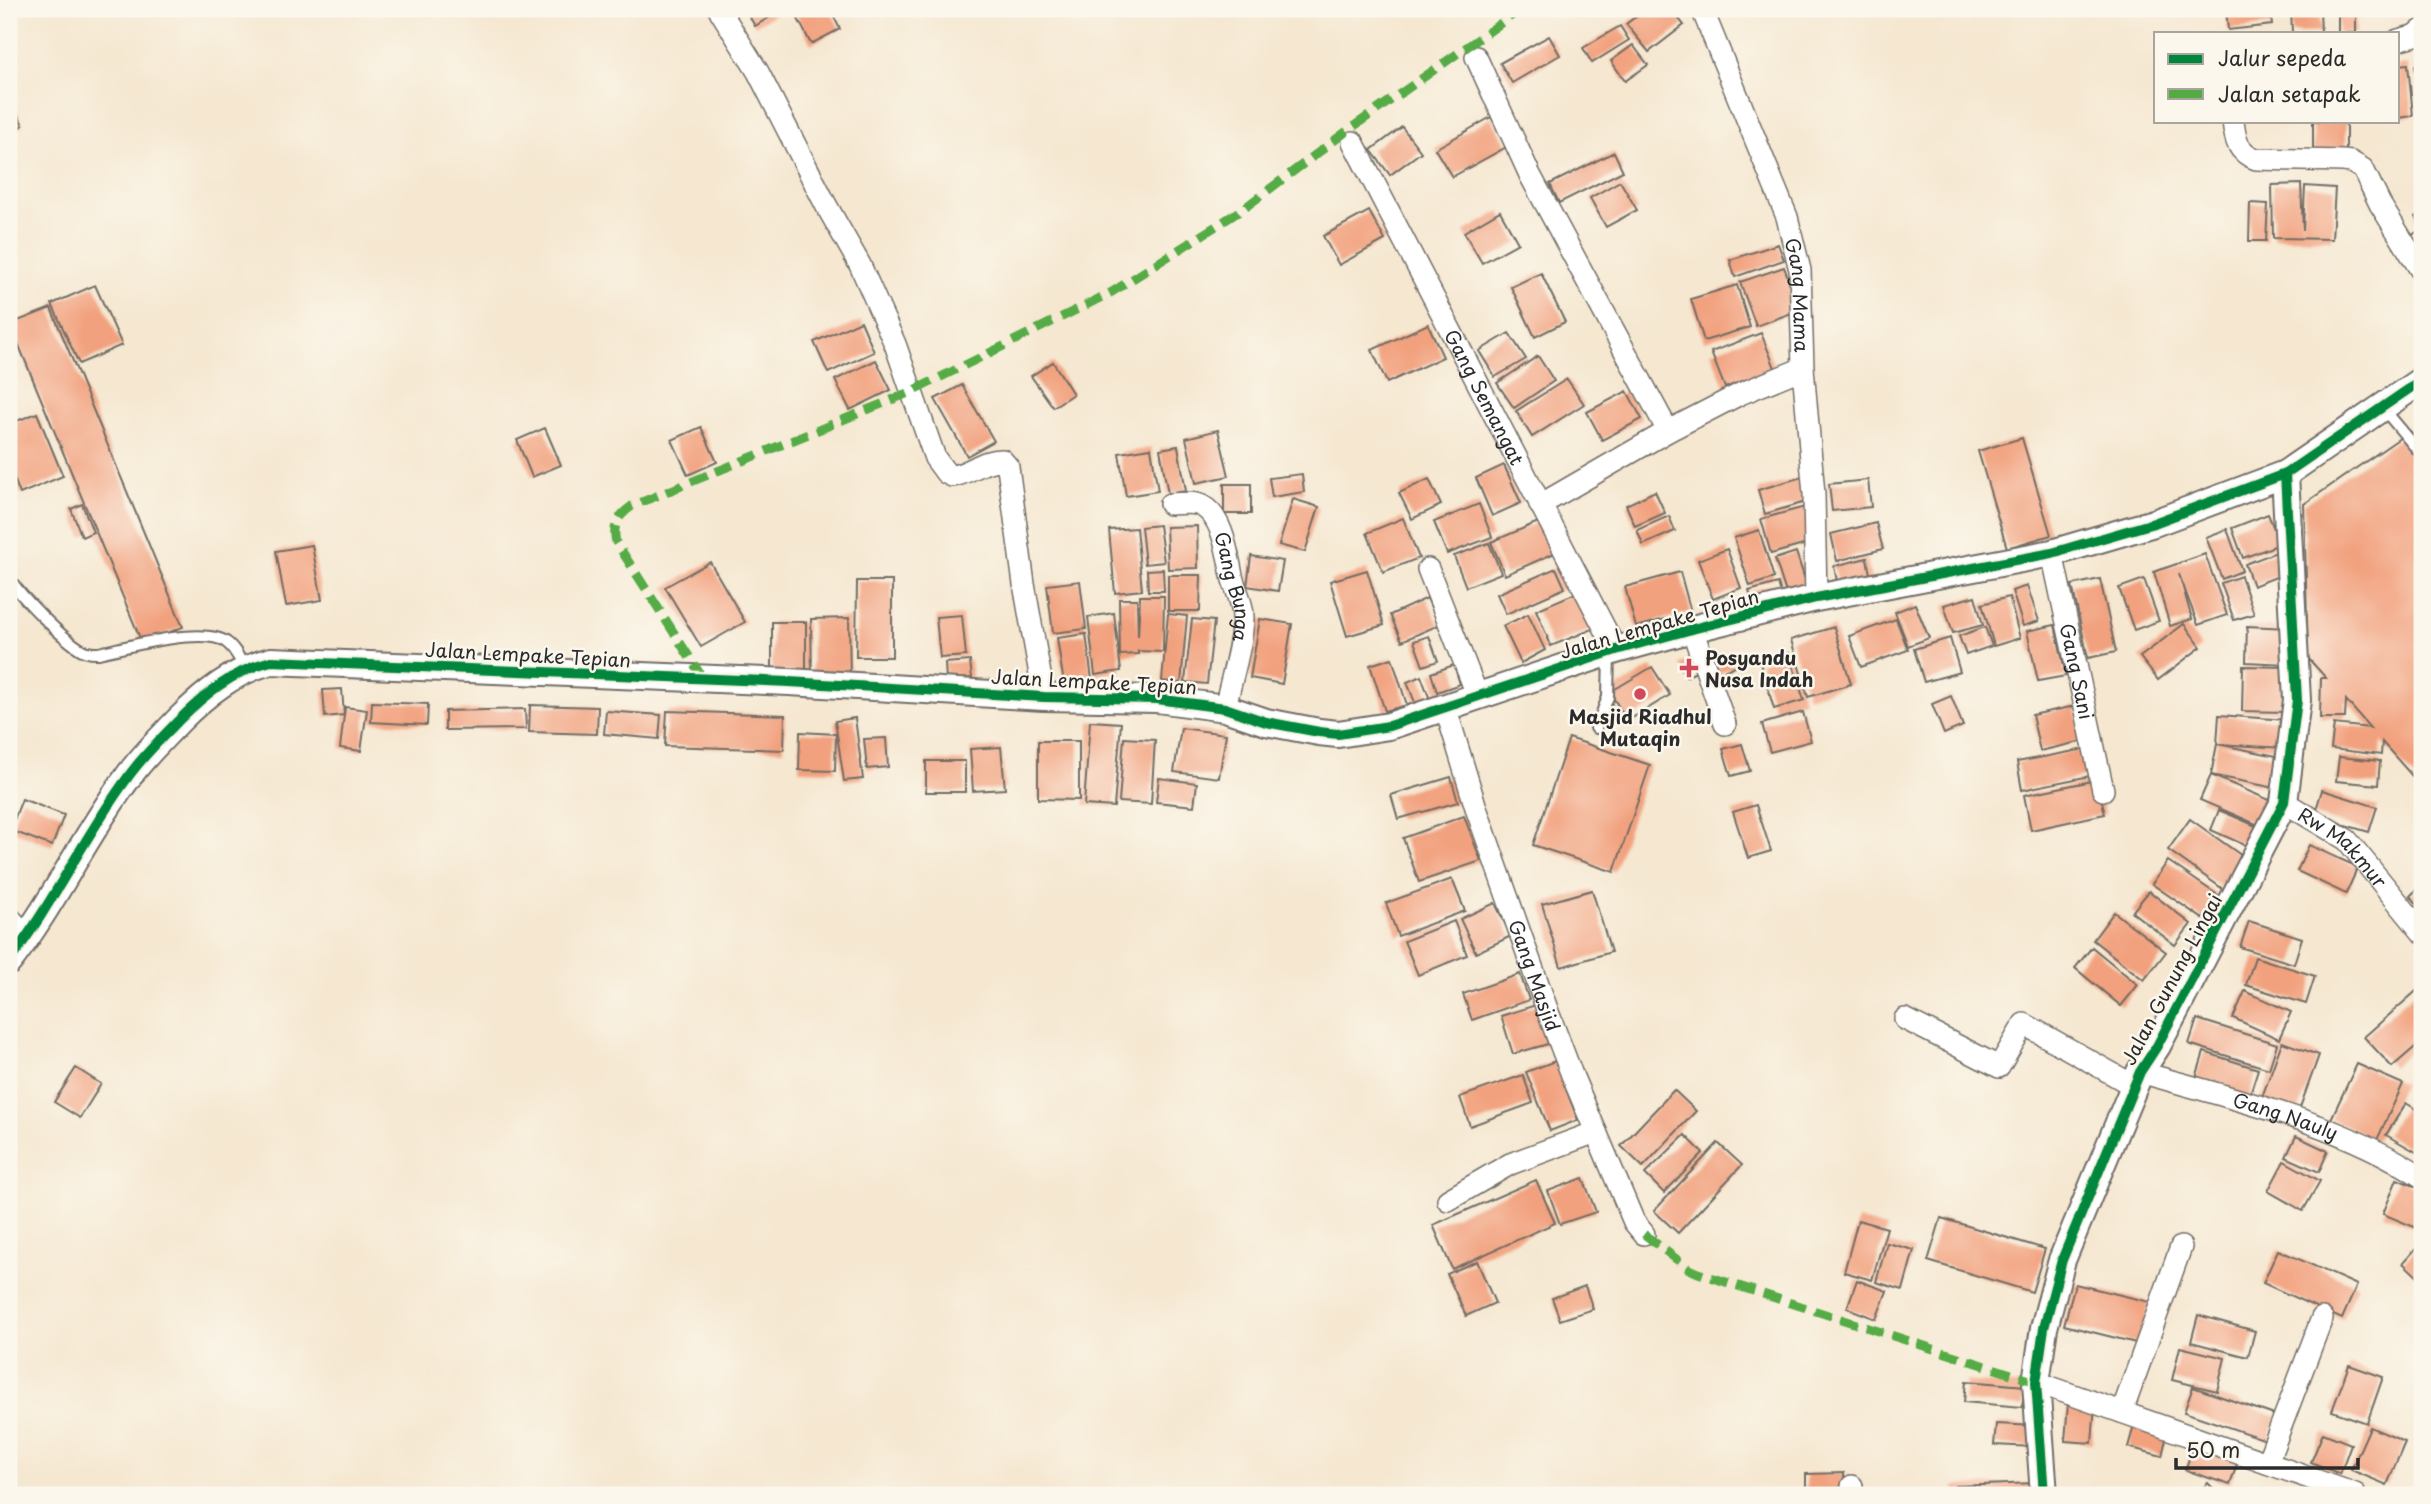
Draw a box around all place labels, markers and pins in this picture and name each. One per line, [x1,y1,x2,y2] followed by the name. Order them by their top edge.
[1705,643,1813,693] place label: Posyandu Nusa Indah
[1679,658,1699,678] marker: Posyandu Nusa Indah
[1632,686,1648,702] marker: Masjid Riadhul Mutaqin
[1569,702,1711,752] place label: Masjid Riadhul Mutaqin

